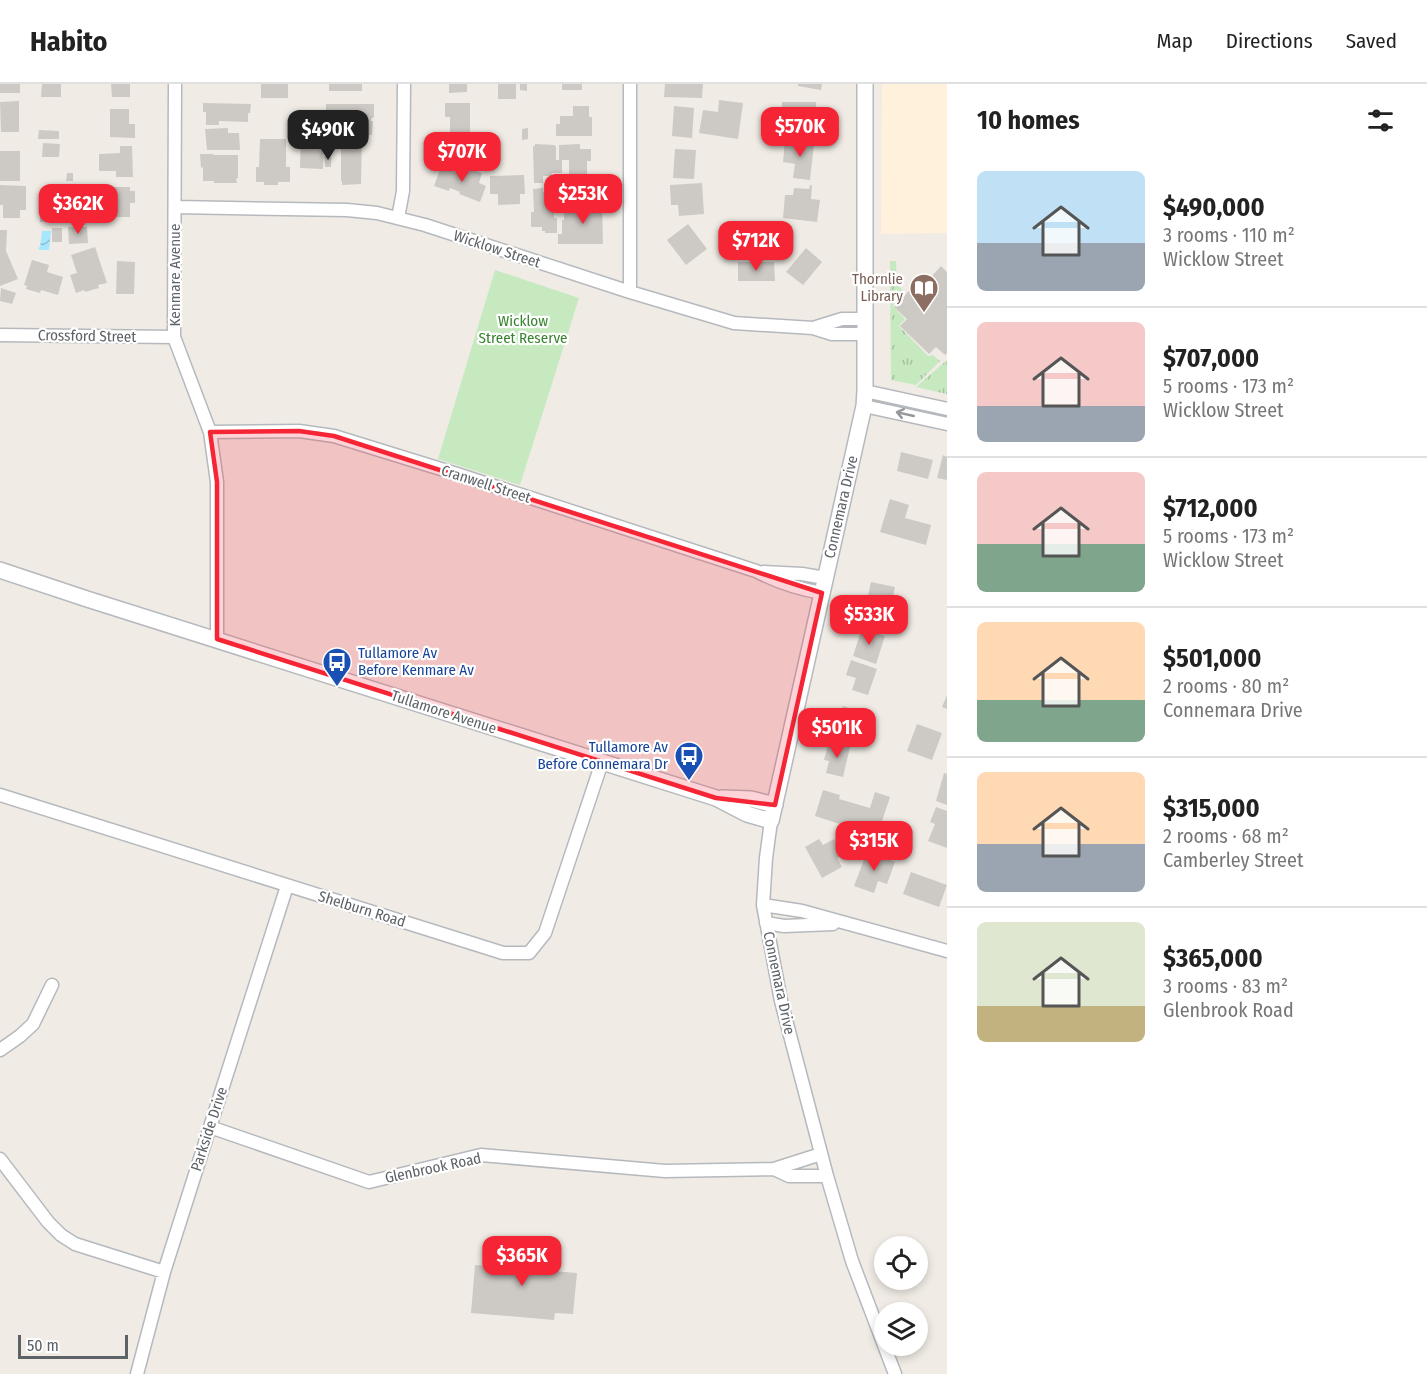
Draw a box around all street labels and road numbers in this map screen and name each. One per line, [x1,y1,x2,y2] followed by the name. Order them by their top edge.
[166,224,184,326] street label: Kenmare Avenue
[451,226,543,272] street label: Wicklow Street
[38,326,136,346] street label: Crossford Street
[820,454,862,560] street label: Connemara Drive
[439,461,533,507] street label: Cranwell Street
[389,687,499,737] street label: Tullamore Avenue
[316,887,408,931] street label: Shelburn Road
[759,930,799,1036] street label: Connemara Drive
[187,1085,231,1173] street label: Parkside Drive
[383,1149,483,1187] street label: Glenbrook Road

